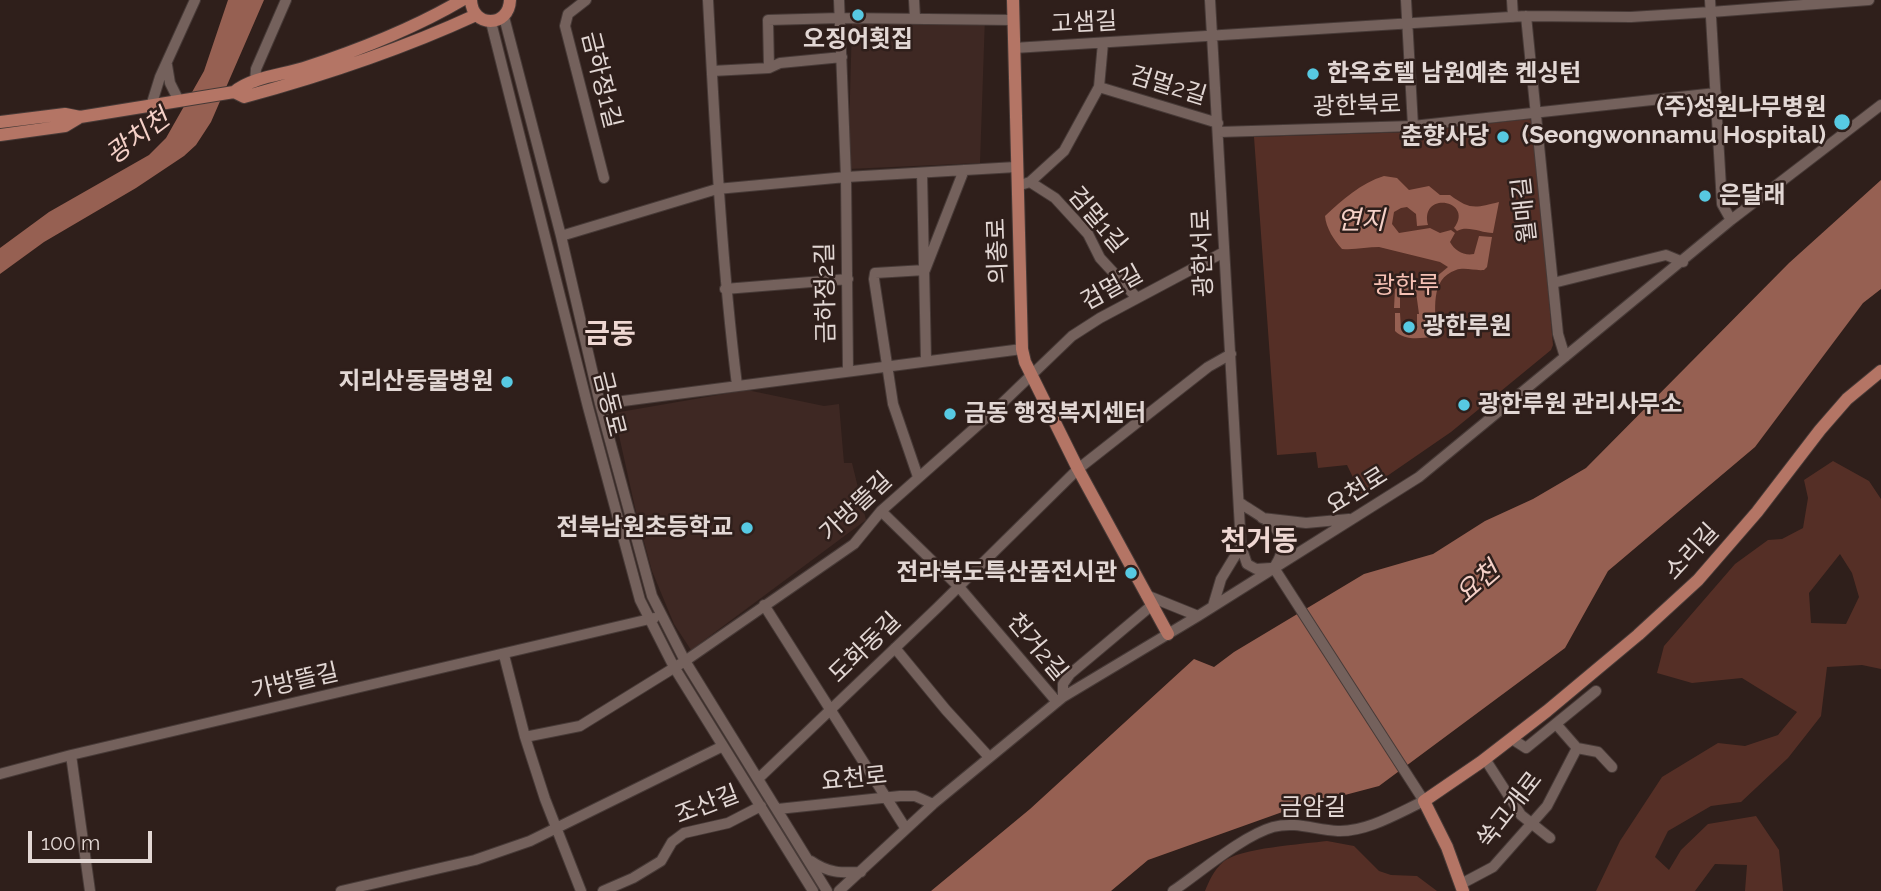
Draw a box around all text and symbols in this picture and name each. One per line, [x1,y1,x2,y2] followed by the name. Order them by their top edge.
[850,7,866,23] marker: 오징어횟집
[1050,7,1118,39] street label: 고샘길
[803,26,913,54] place label: 오징어횟집
[575,29,627,131] street label: 금하정1길
[1327,60,1581,88] place label: 한옥호텔 남원예촌 켄싱턴
[1126,61,1210,111] street label: 검멀2길
[1305,66,1321,82] marker: 한옥호텔 남원예촌 켄싱턴
[1312,90,1402,122] street label: 광한북로
[1522,94,1826,150] place label: (주)성원나무병원 (Seongwonnamu Hospital)
[100,103,176,171] water label: 광치천
[1832,112,1852,132] marker: (주)성원나무병원 (Seongwonnamu Hospital)
[1401,123,1489,151] place label: 춘향사당
[1495,129,1511,145] marker: 춘향사당
[1507,176,1543,244] street label: 월매길
[1061,181,1133,259] street label: 검멀1길
[1719,182,1785,210] place label: 은달래
[1697,188,1713,204] marker: 은달래
[1337,205,1385,237] water label: 연지
[1187,208,1219,298] street label: 광한서로
[982,217,1014,285] street label: 의총로
[811,242,841,344] street label: 금하정2길
[1076,259,1148,317] street label: 검멀길
[1373,272,1439,300] park label: 광한루
[1423,313,1511,341] place label: 광한루원
[584,318,636,352] district label: 금동
[1401,319,1417,335] marker: 광한루원
[338,368,493,396] place label: 지리산동물병원
[587,368,631,440] street label: 금동로
[499,374,515,390] marker: 지리산동물병원
[1478,391,1682,419] place label: 광한루원 관리사무소
[1456,397,1472,413] marker: 광한루원 관리사무소
[964,400,1146,428] place label: 금동 행정복지센터
[942,406,958,422] marker: 금동 행정복지센터
[1321,461,1393,521] street label: 요천로
[814,466,898,548] street label: 가방뜰길
[556,514,733,542] place label: 전북남원초등학교
[1659,518,1725,586] street label: 소리길
[739,520,755,536] marker: 전북남원초등학교
[1220,525,1298,559] district label: 천거동
[1450,556,1506,610] water label: 요천
[896,559,1117,587] place label: 전라북도특산품전시관
[1123,565,1139,581] marker: 전라북도특산품전시관
[823,607,907,689] street label: 도화동길
[1001,608,1073,686] street label: 천거2길
[249,658,341,706] street label: 가방뜰길
[820,761,888,797] street label: 요천로
[1471,766,1549,854] street label: 쑥고개로
[671,780,743,830] street label: 조산길
[1280,794,1346,822] street label: 금암길
[32,818,156,862] scale bar
[41,830,100,855] text: 100 m

